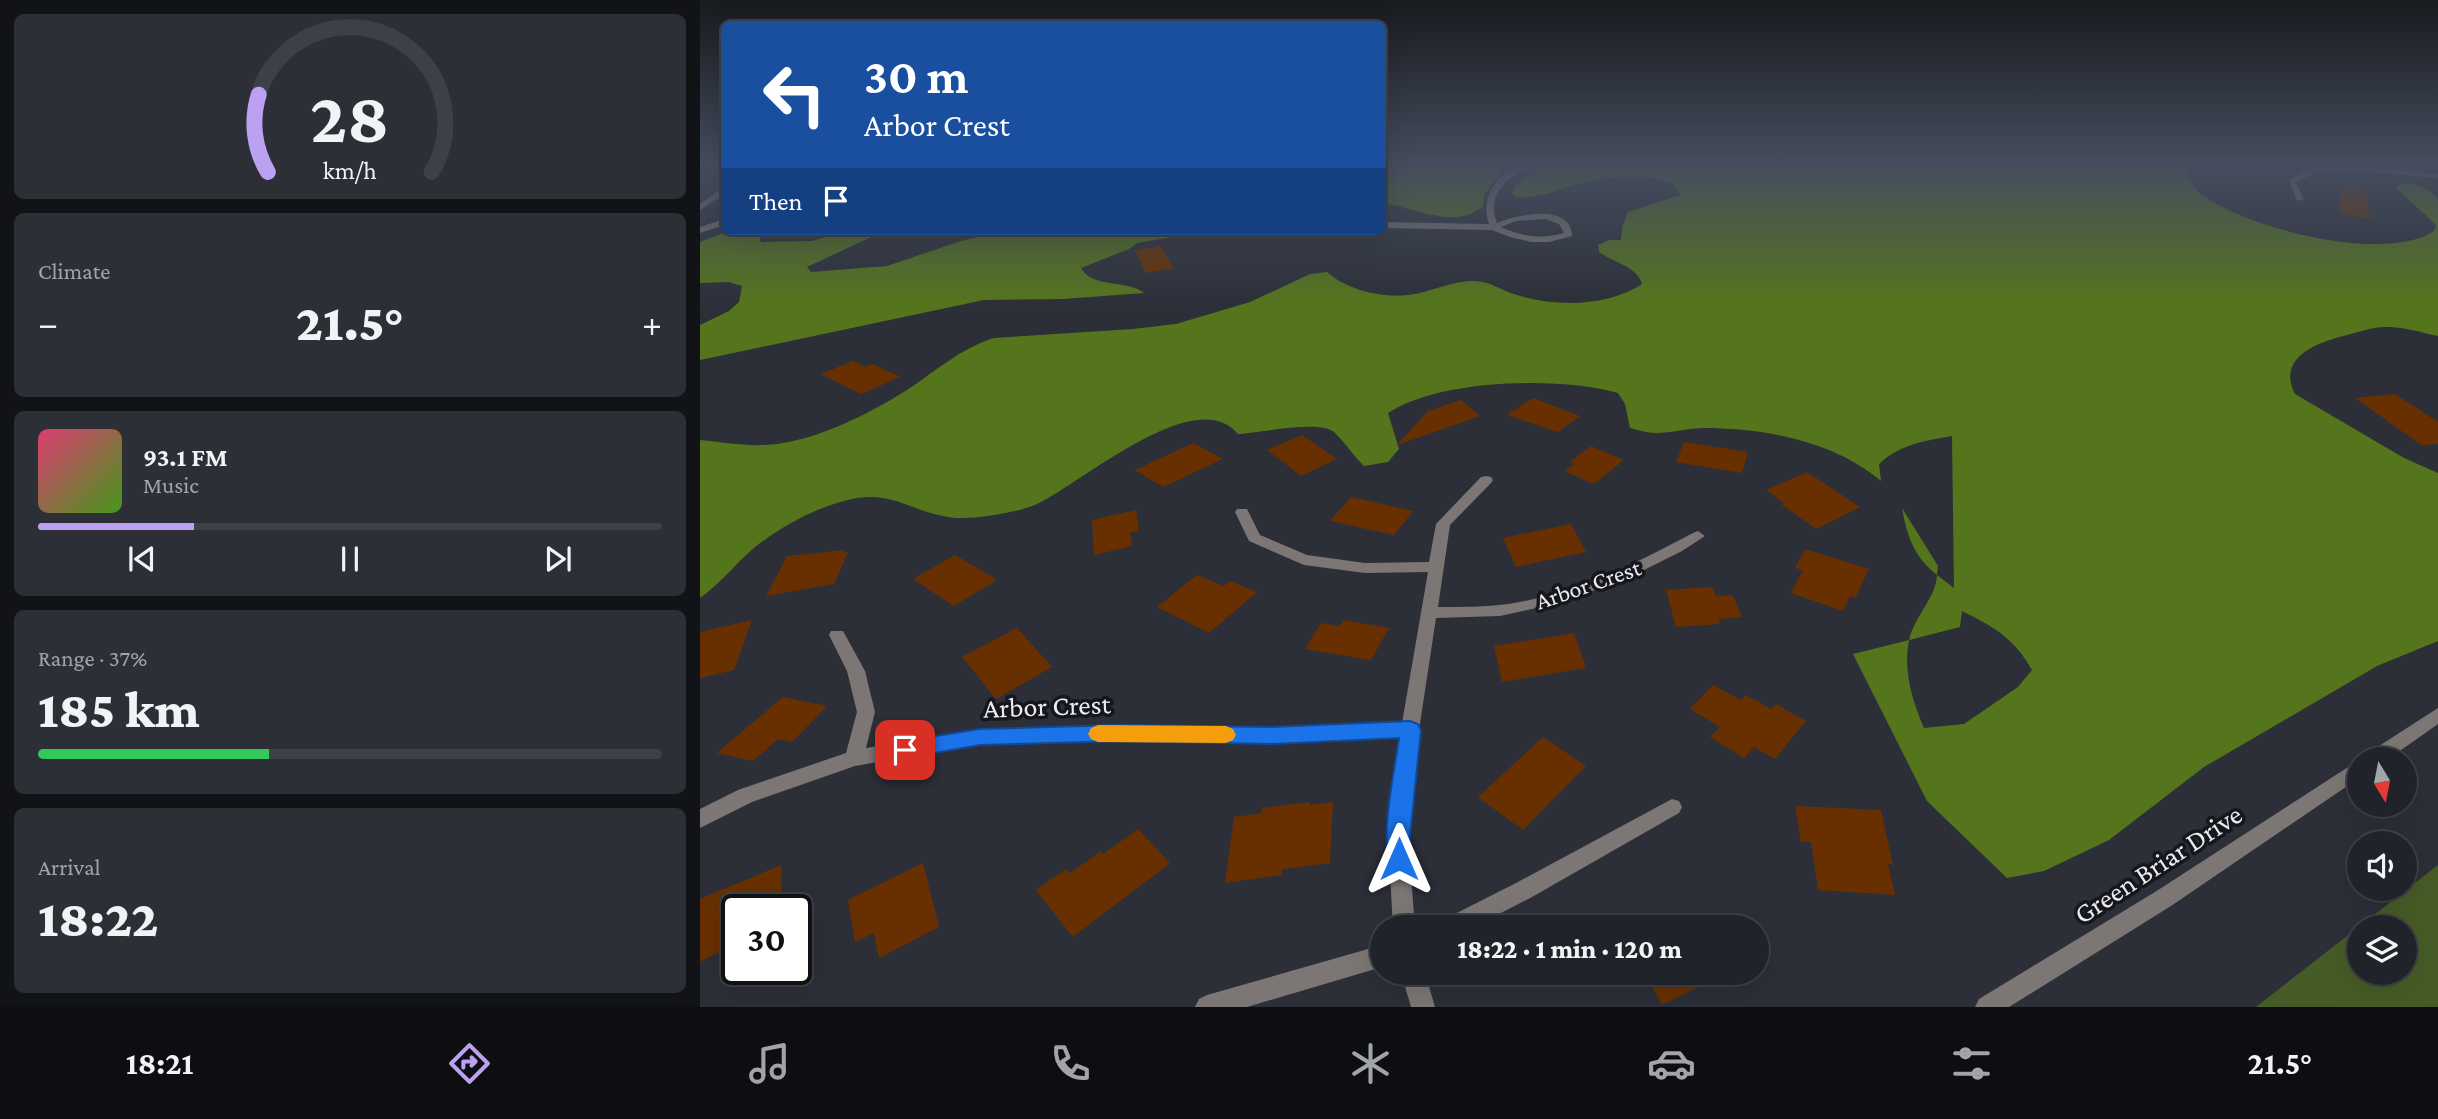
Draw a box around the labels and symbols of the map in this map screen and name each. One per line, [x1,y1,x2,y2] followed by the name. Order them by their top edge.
[1532,553,1645,615] street label: Arbor Crest
[983,688,1112,724] street label: Arbor Crest
[875,720,935,780] pin
[2347,747,2417,817] north arrow
[2068,798,2248,930] street label: Green Briar Drive
[1362,822,1436,896] position arrow
[721,894,812,985] speed limit sign: 30

